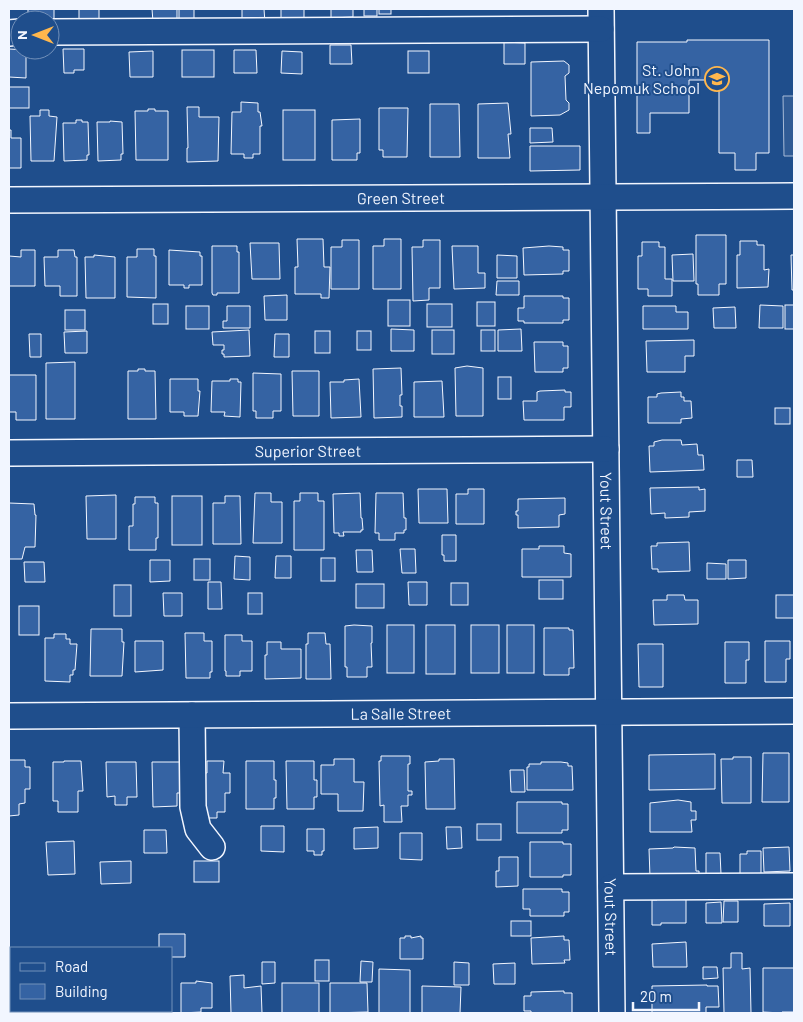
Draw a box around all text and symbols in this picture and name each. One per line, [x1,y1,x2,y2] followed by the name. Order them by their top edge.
[10,10,60,60] north arrow
[13,30,30,40] text: N
[583,60,700,97] place label: St. John Nepomuk School
[704,66,730,92] school or university icon: St. John Nepomuk School
[357,188,445,207] street label: Green Street
[255,441,361,460] street label: Superior Street
[597,472,617,550] street label: Yout Street
[351,703,451,723] street label: La Salle Street
[602,878,621,956] street label: Yout Street
[10,947,172,1012] legend
[55,957,88,975] text: Road
[633,980,699,1012] scale bar
[55,982,108,1000] text: Building
[640,987,672,1005] text: 20 m

